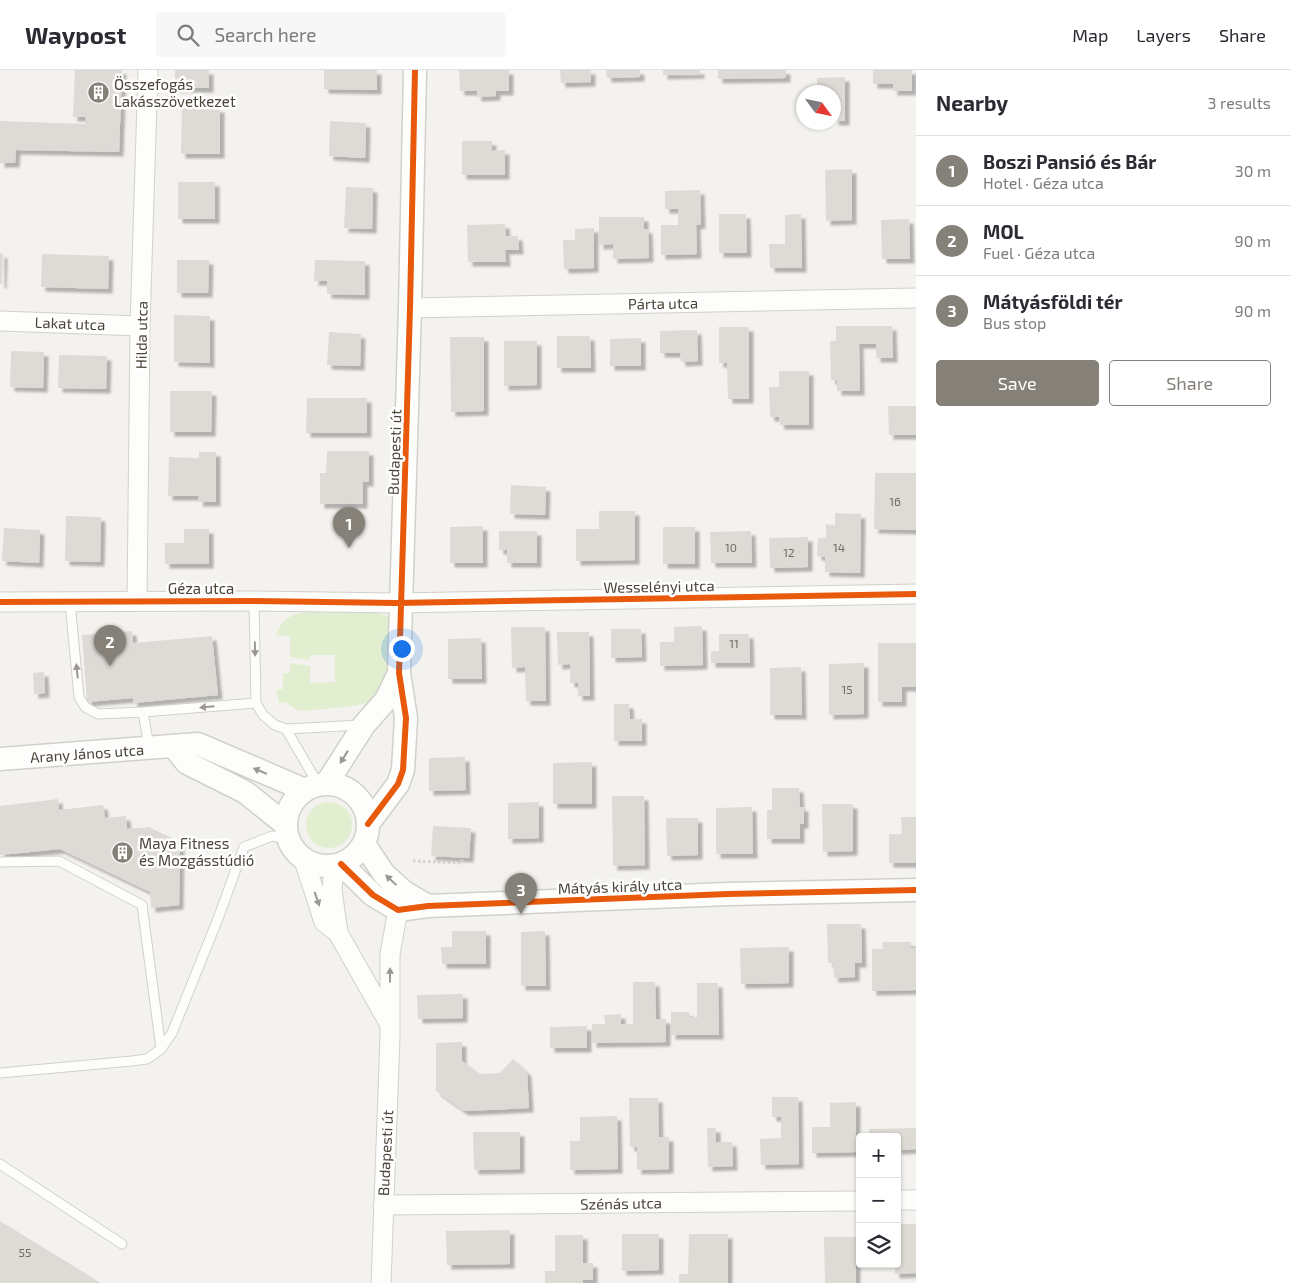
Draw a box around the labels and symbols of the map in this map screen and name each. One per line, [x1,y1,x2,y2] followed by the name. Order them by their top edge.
[114,75,236,110] place label: Összefogás Lakásszövetkezet
[86,81,110,105] building icon: Összefogás Lakásszövetkezet
[796,85,841,130] north arrow
[628,293,698,313] street label: Párta utca
[131,301,151,369] street label: Hilda utca
[34,313,106,333] street label: Lakat utca
[384,408,405,495] street label: Budapesti út
[889,494,901,508] house number: 16
[333,507,365,548] pin: 1
[725,540,737,554] house number: 10
[833,540,845,554] house number: 14
[783,545,795,559] house number: 12
[603,576,715,596] street label: Wesselényi utca
[168,579,234,597] street label: Géza utca
[94,625,126,666] pin: 2
[389,636,415,662] your location
[729,636,739,650] house number: 11
[251,642,259,658] one-way arrow
[73,662,81,678] one-way arrow
[841,682,853,696] house number: 15
[199,704,215,712] one-way arrow
[29,740,145,766] street label: Arany János utca
[339,750,349,763] one-way arrow
[253,766,267,774] one-way arrow
[139,834,254,869] place label: Maya Fitness és Mozgásstúdió
[111,840,135,864] building icon: Maya Fitness és Mozgásstúdió
[505,873,537,914] pin: 3
[385,874,397,886] one-way arrow
[557,875,683,897] street label: Mátyás király utca
[313,892,321,907] one-way arrow
[386,967,394,983] one-way arrow
[374,1109,396,1196] street label: Budapesti út
[580,1193,662,1213] street label: Szénás utca
[19,1245,31,1259] house number: 55

